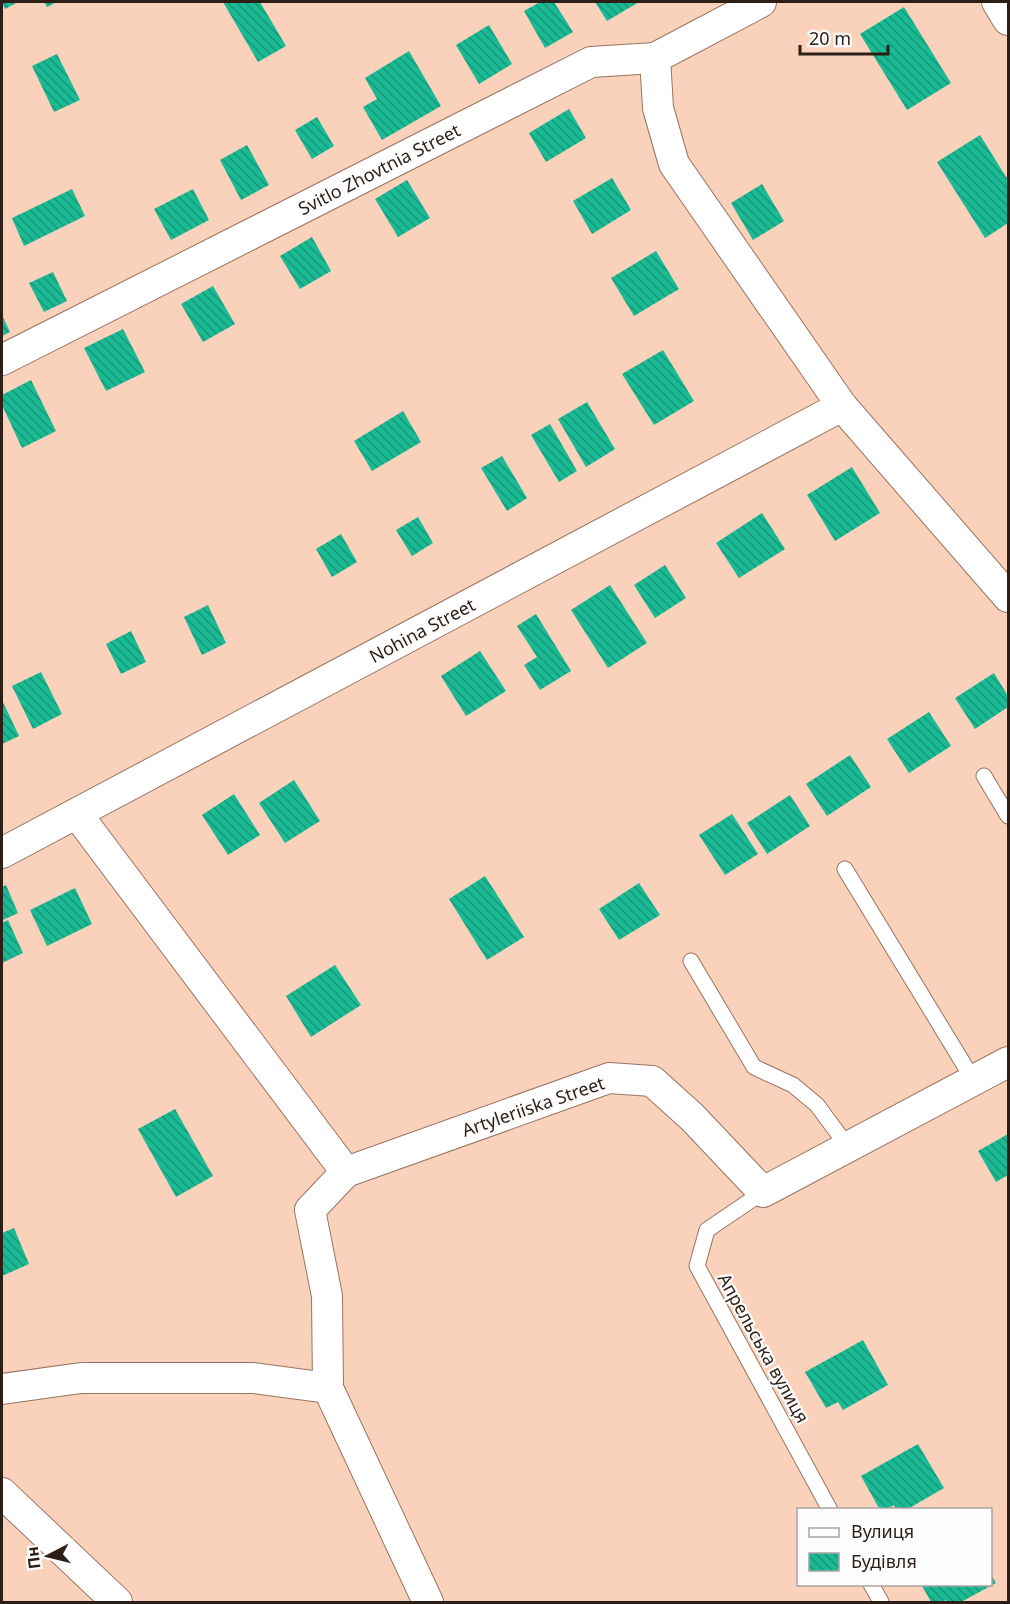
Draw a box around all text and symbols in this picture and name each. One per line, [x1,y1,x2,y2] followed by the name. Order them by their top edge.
[800,18,888,56] scale bar
[809,26,851,50] text: 20 m
[294,118,465,220] street label: Svitlo Zhovtnia Street
[365,592,480,668] street label: Nohina Street
[458,1070,608,1142] street label: Artyleriiska Street
[713,1269,815,1427] street label: Апрельська вулиця
[797,1508,992,1586] legend
[851,1519,914,1543] text: Вулиця
[18,1526,78,1586] north arrow
[21,1545,45,1570] text: Пн
[851,1549,917,1573] text: Будівля

